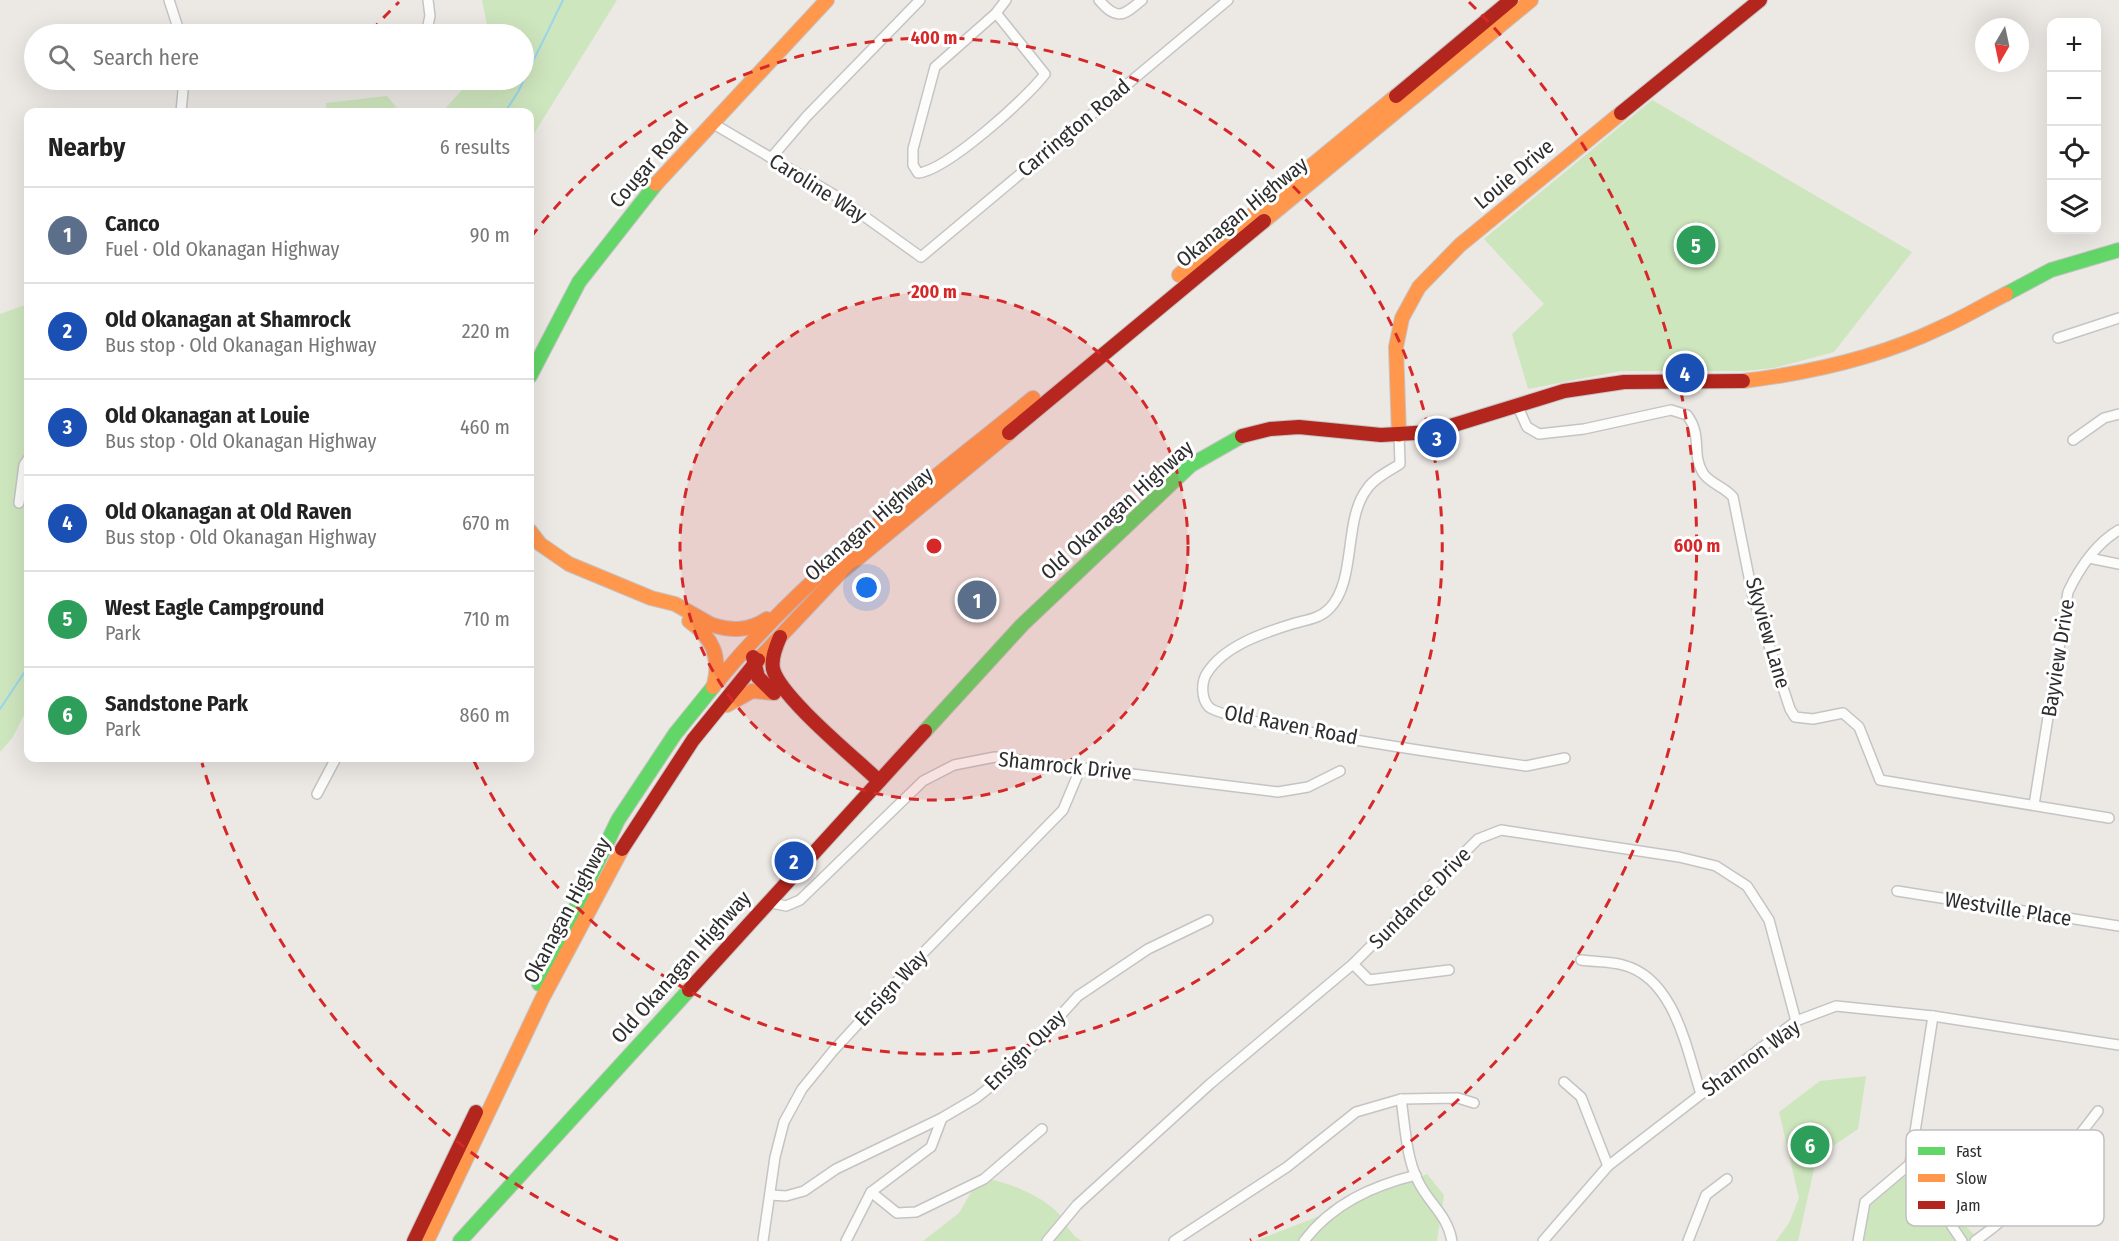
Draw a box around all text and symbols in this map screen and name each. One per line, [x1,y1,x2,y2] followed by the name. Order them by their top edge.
[1975,18,2029,72] north arrow
[2047,18,2101,234] map controls
[2047,18,2101,72] button: +
[24,24,534,90] search box
[911,27,957,49] text: 400 m
[45,41,78,74] icon: search
[93,44,199,71] text: Search here
[2047,72,2101,126] button: −
[1012,73,1136,183] street label: Carrington Road
[604,115,694,213] street label: Cougar Road
[2047,126,2101,180] button: locate
[48,132,125,163] text: Nearby
[1469,133,1559,215] street label: Louie Drive
[440,135,510,159] text: 6 results
[764,148,872,229] street label: Caroline Way
[1171,151,1313,273] street label: Okanagan Highway
[2047,180,2101,234] button: layers
[105,210,160,237] text: Canco
[1676,222,1716,268] pin: 5
[63,223,72,247] text: 1
[470,223,510,247] text: 90 m
[105,237,339,261] text: Fuel · Old Okanagan Highway
[910,281,957,303] text: 200 m
[105,306,351,333] text: Old Okanagan at Shamrock
[63,319,72,343] text: 2
[462,319,510,343] text: 220 m
[105,333,376,357] text: Bus stop · Old Okanagan Highway
[1666,350,1704,395] pin: 4
[105,402,310,429] text: Old Okanagan at Louie
[63,415,72,439] text: 3
[460,415,510,439] text: 460 m
[1418,416,1456,460] pin: 3
[105,429,376,453] text: Bus stop · Old Okanagan Highway
[1035,434,1199,585] street label: Old Okanagan Highway
[799,461,939,587] street label: Okanagan Highway
[105,498,352,525] text: Old Okanagan at Old Raven
[62,511,73,535] text: 4
[462,511,510,535] text: 670 m
[105,525,376,549] text: Bus stop · Old Okanagan Highway
[1674,535,1720,557] text: 600 m
[924,536,944,556] centre of rings
[852,573,881,602] your location
[1740,575,1796,691] street label: Skyview Lane
[958,578,996,622] pin: 1
[105,594,324,621] text: West Eagle Campground
[2036,597,2080,719] street label: Bayview Drive
[63,607,72,631] text: 5
[464,607,510,631] text: 710 m
[105,621,141,645] text: Park
[105,690,248,717] text: Sandstone Park
[1222,699,1360,751] street label: Old Raven Road
[62,703,73,727] text: 6
[460,703,510,727] text: 860 m
[105,717,141,741] text: Park
[997,746,1133,786] street label: Shamrock Drive
[518,832,617,987] street label: Okanagan Highway
[774,838,814,884] pin: 2
[1364,842,1476,954] street label: Sundance Drive
[606,885,757,1049] street label: Old Okanagan Highway
[1943,886,2073,932] street label: Westville Place
[849,944,933,1032] street label: Ensign Way
[979,1003,1072,1096] street label: Ensign Quay
[1697,1013,1806,1102] street label: Shannon Way
[1790,1122,1830,1168] pin: 6
[1906,1130,2104,1226] legend
[1956,1142,1983,1161] text: Fast
[1956,1169,1987,1188] text: Slow
[1956,1196,1981,1215] text: Jam

